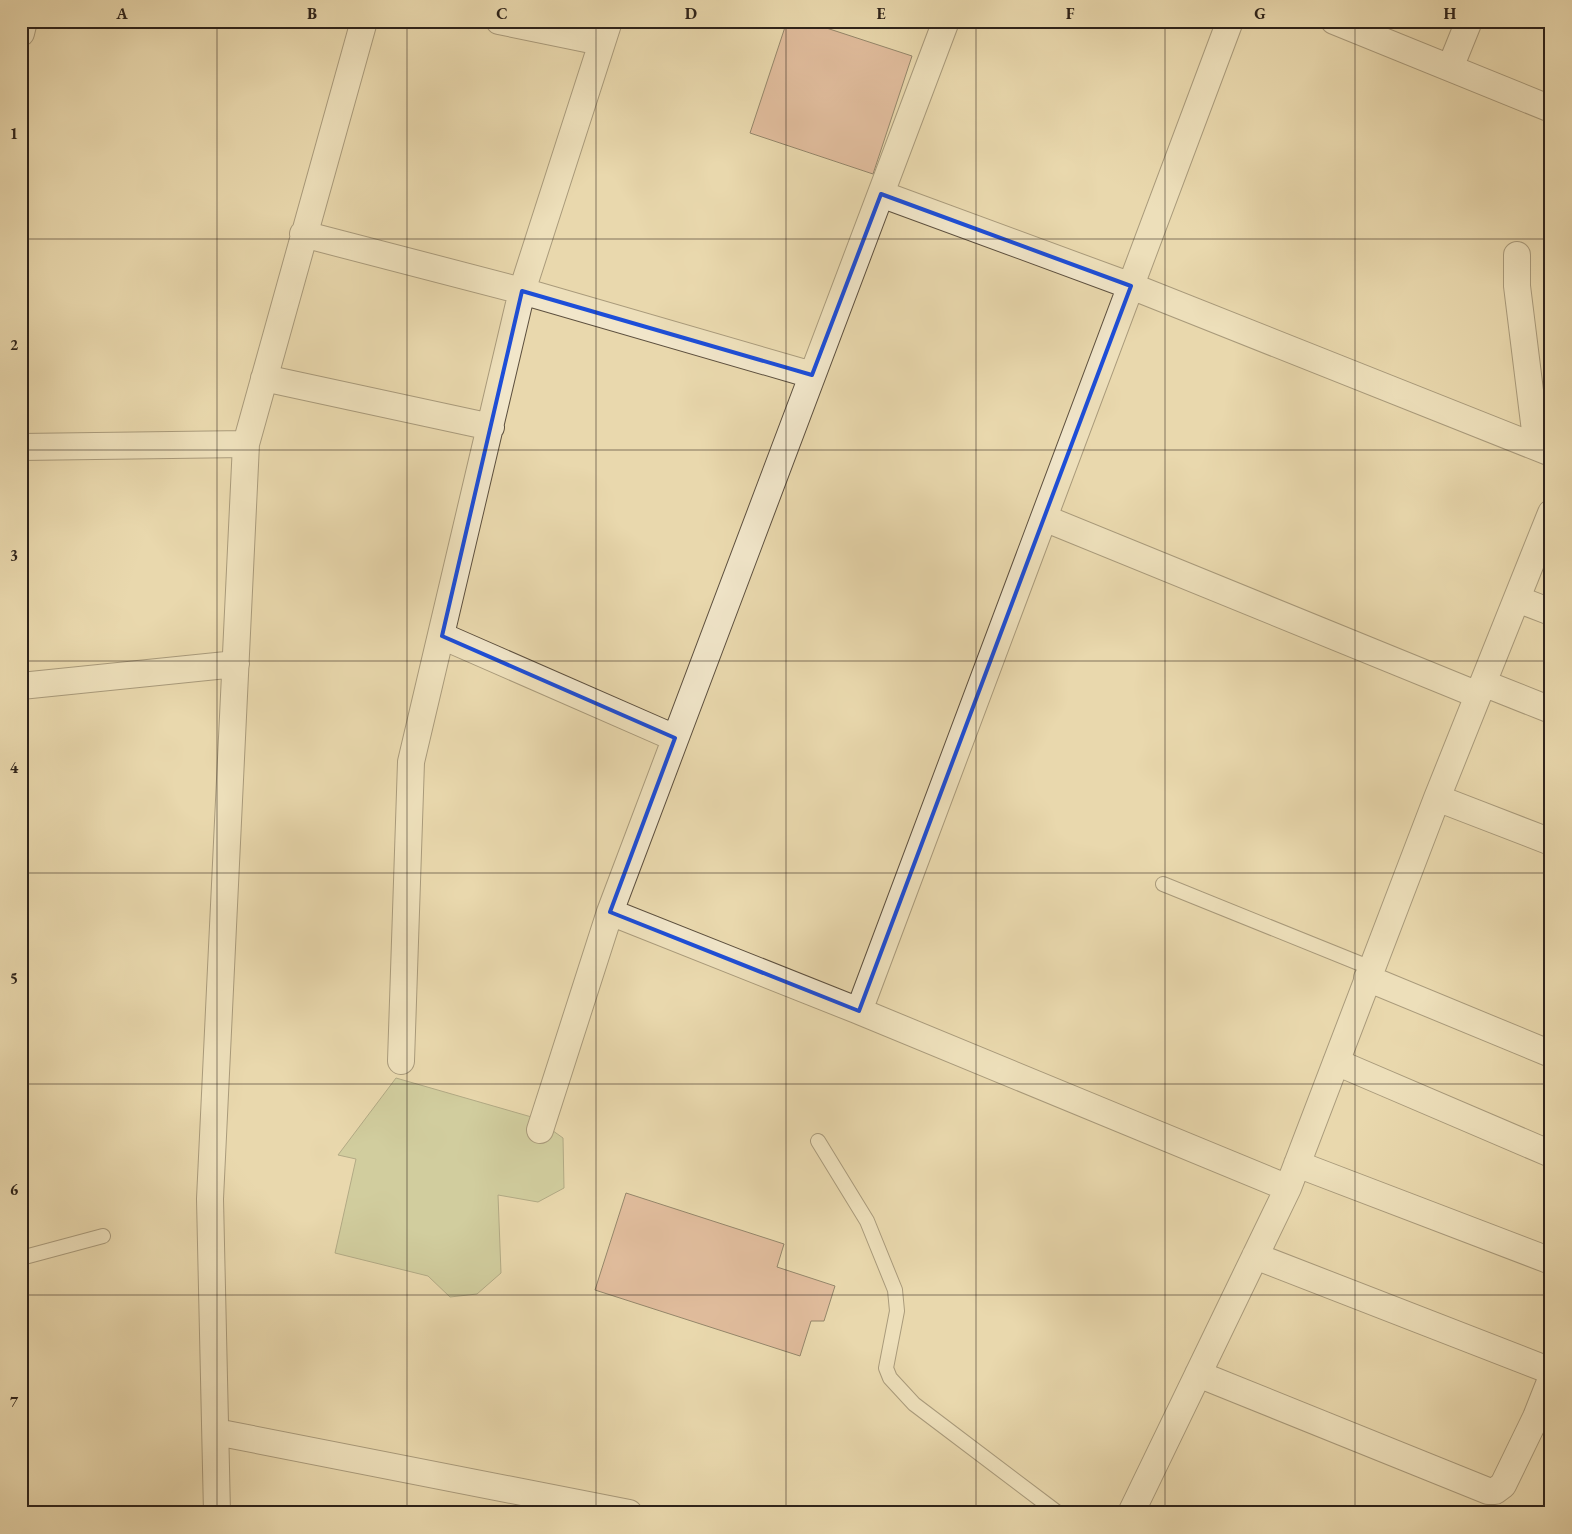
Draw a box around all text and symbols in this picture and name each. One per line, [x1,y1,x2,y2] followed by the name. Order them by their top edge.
[115,3,128,24] text: A
[307,3,317,24] text: B
[496,3,508,24] text: C
[685,3,697,24] text: D
[876,3,886,24] text: E
[1066,3,1075,24] text: F
[1254,3,1266,24] text: G
[1444,3,1457,24] text: H
[10,123,18,144] text: 1
[10,334,19,355] text: 2
[10,545,18,566] text: 3
[10,757,19,778] text: 4
[10,968,18,989] text: 5
[10,1179,19,1200] text: 6
[10,1391,19,1412] text: 7

